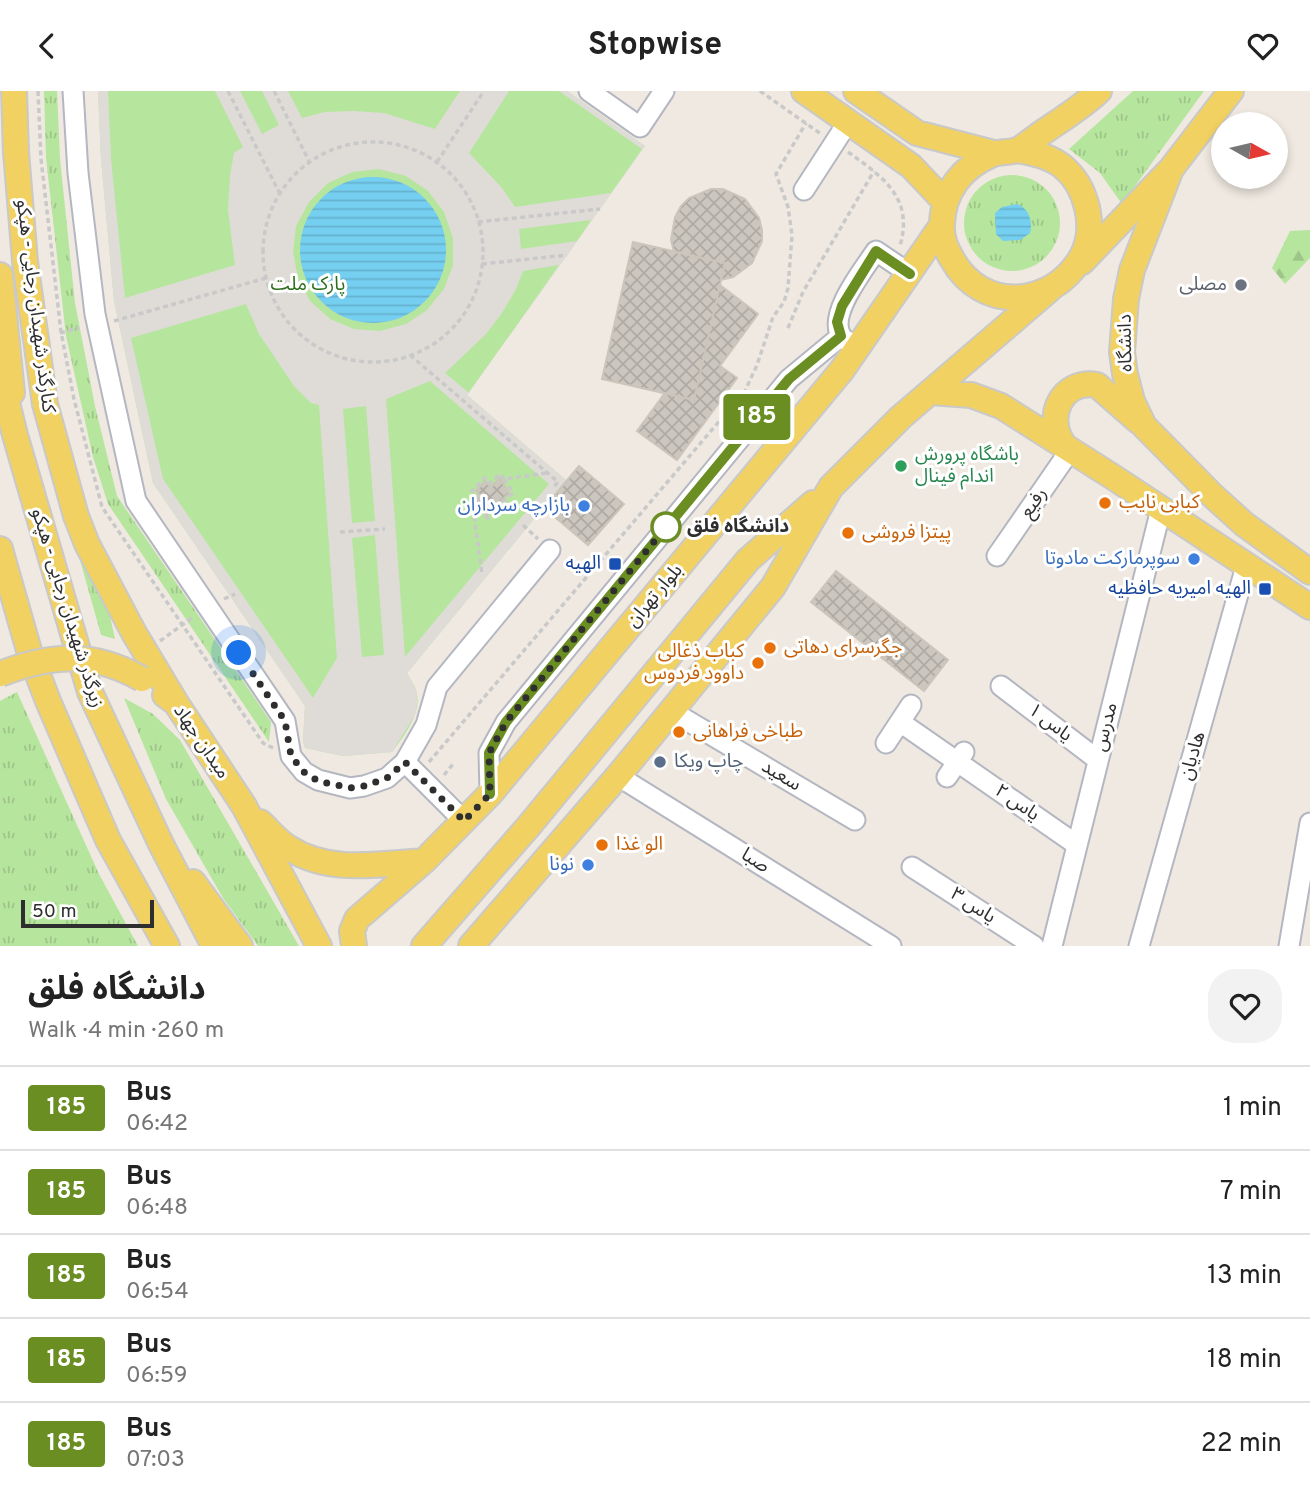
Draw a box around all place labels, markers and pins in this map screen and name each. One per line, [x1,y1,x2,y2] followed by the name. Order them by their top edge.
[1179,273,1227,297] place label: مصلی
[1233,277,1249,293] marker: مصلی
[915,443,1019,490] place label: باشگاه پرورش اندام فینال
[893,458,909,474] marker: باشگاه پرورش اندام فینال
[1119,491,1201,515] place label: کبابی نایب
[458,494,570,518] place label: بازارچه سرداران
[1097,495,1113,511] marker: کبابی نایب
[576,498,592,514] marker: بازارچه سرداران
[651,512,681,542] marker: دانشگاه فلق
[687,515,789,539] place label: دانشگاه فلق
[862,521,951,545] place label: پیتزا فروشی
[840,525,856,541] marker: پیتزا فروشی
[1045,547,1180,571] place label: سوپرمارکت مادوتا
[1186,551,1202,567] marker: سوپرمارکت مادوتا
[566,552,601,576] place label: الهیه
[607,556,623,572] marker: الهیه
[1108,577,1251,601] place label: الهیه امیریه حافظیه
[1257,581,1273,597] marker: الهیه امیریه حافظیه
[784,636,902,660] place label: جگرسرای دهاتی
[644,640,745,686] place label: کباب ذغالی داوود فردوس
[762,640,778,656] marker: جگرسرای دهاتی
[750,655,766,671] marker: کباب ذغالی داوود فردوس
[693,720,803,744] place label: طباخی فراهانی
[671,724,687,740] marker: طباخی فراهانی
[674,750,743,774] place label: چاپ ویکا
[652,754,668,770] marker: چاپ ویکا
[616,833,663,857] place label: الو غذا
[594,837,610,853] marker: الو غذا
[549,853,574,877] place label: نونا
[580,857,596,873] marker: نونا

